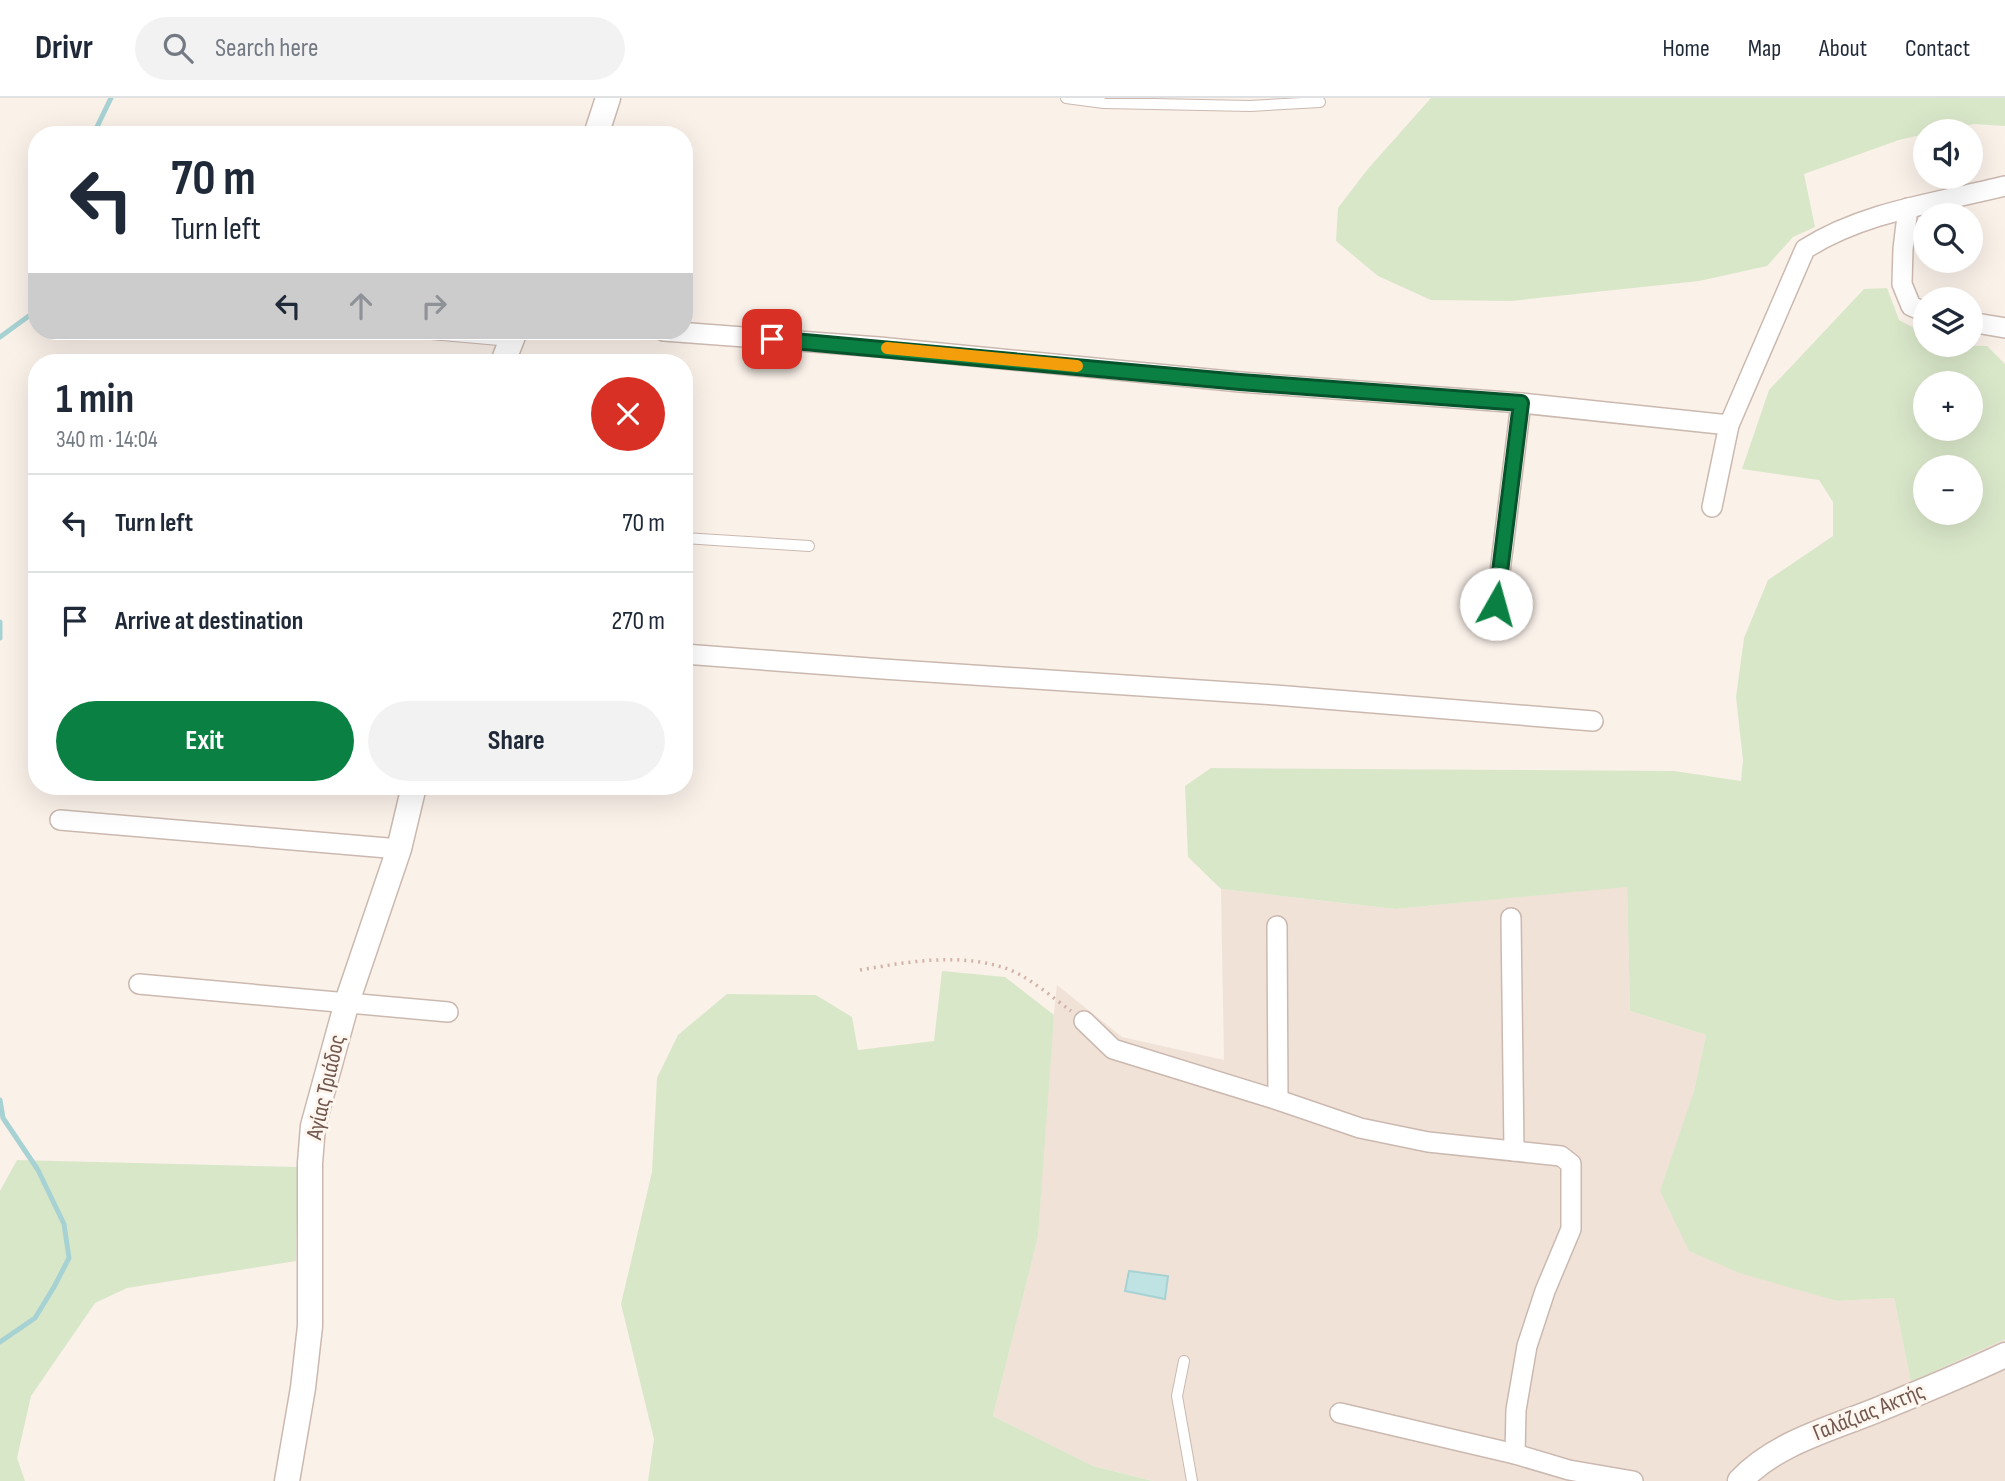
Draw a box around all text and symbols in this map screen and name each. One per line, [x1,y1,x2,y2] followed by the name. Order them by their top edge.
[135,17,625,80] search box
[35,28,93,68] text: Drivr
[159,29,197,67] icon: search
[215,33,318,64] text: Search here
[1662,34,1710,63] text: Home
[1748,34,1781,63] text: Map
[1819,34,1867,63] text: About
[1905,34,1970,63] text: Contact
[1913,119,1983,525] map controls
[1913,119,1983,189] button: sound
[171,150,256,209] text: 70 m
[56,154,147,245] icon: left
[1913,203,1983,273] button: search
[171,210,261,249] text: Turn left
[269,287,307,325] icon: left
[342,287,380,325] icon: ahead
[415,287,453,325] icon: right
[1913,287,1983,357] button: layers
[742,309,802,369] pin
[753,320,791,358] icon: arrive
[1913,371,1983,441] button: +
[56,374,134,425] text: 1 min
[591,377,665,451] button: close
[56,426,158,454] text: 340 m · 14:04
[1913,455,1983,525] button: −
[56,504,94,542] icon: left
[115,508,193,539] text: Turn left
[622,508,665,539] text: 70 m
[1459,567,1533,641] position arrow
[56,602,94,640] icon: arrive
[115,606,303,637] text: Arrive at destination
[612,606,665,637] text: 270 m
[56,701,354,781] button: Exit
[368,701,665,781] button: Share
[300,1032,352,1143] street label: Αγίας Τριάδος
[1809,1377,1929,1447] street label: Γαλάζιας Ακτής

